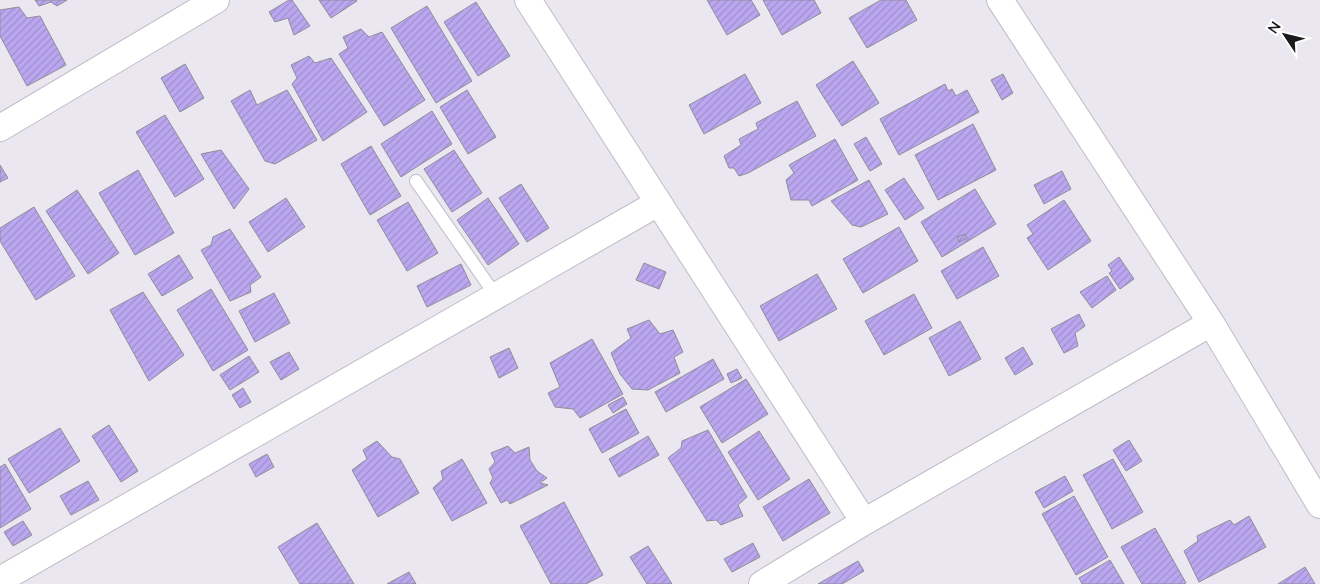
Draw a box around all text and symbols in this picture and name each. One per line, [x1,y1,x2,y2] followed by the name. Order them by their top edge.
[1260,10,1310,60] north arrow
[1264,18,1284,37] text: N

